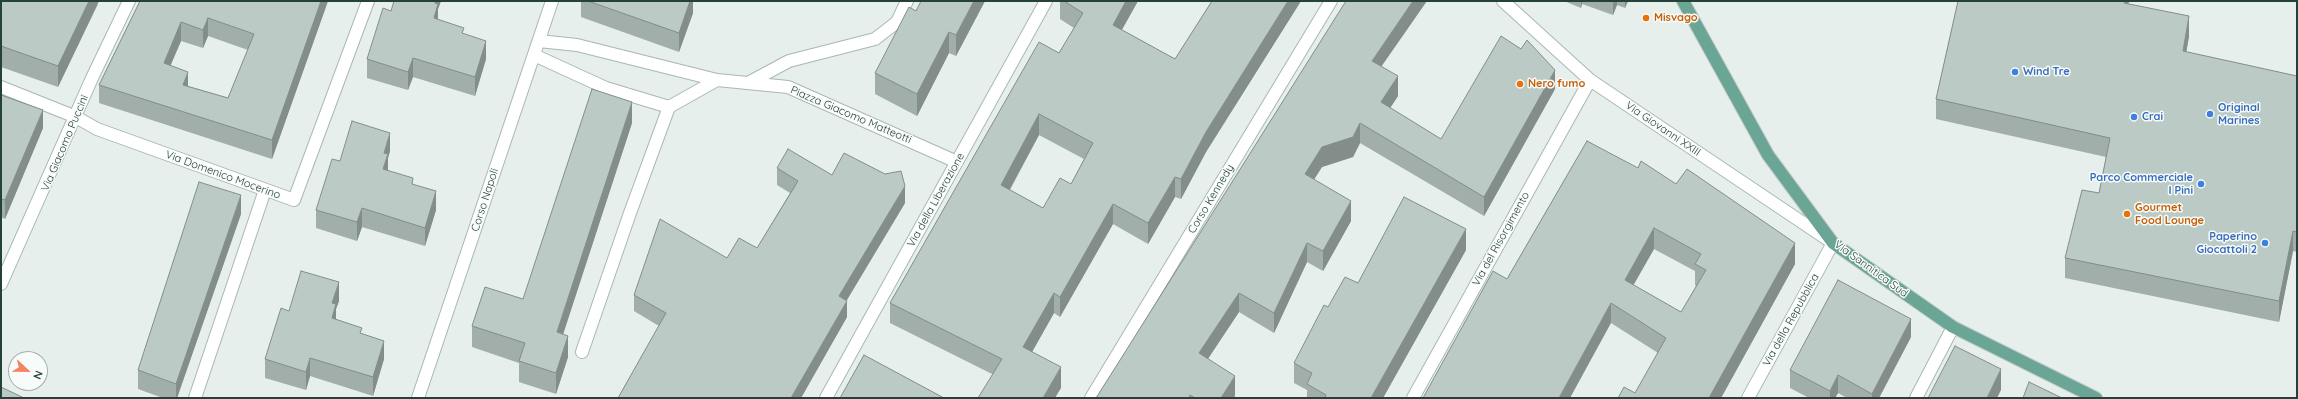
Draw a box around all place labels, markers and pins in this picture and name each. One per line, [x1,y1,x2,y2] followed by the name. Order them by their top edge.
[1654,11,1698,25] place label: Misvago
[1641,13,1651,23] marker: Misvago
[2023,65,2070,79] place label: Wind Tre
[2010,67,2020,77] marker: Wind Tre
[1528,77,1585,91] place label: Nero fumo
[1515,79,1525,89] marker: Nero fumo
[2218,101,2260,127] place label: Original Marines
[2205,109,2215,119] marker: Original Marines
[2142,110,2163,124] place label: Crai
[2129,112,2139,122] marker: Crai
[2090,171,2193,197] place label: Parco Commerciale I Pini
[2196,179,2206,189] marker: Parco Commerciale I Pini
[2135,201,2204,227] place label: Gourmet Food Lounge
[2122,209,2132,219] marker: Gourmet Food Lounge
[2197,230,2257,256] place label: Paperino Giocattoli 2
[2260,238,2270,248] marker: Paperino Giocattoli 2

